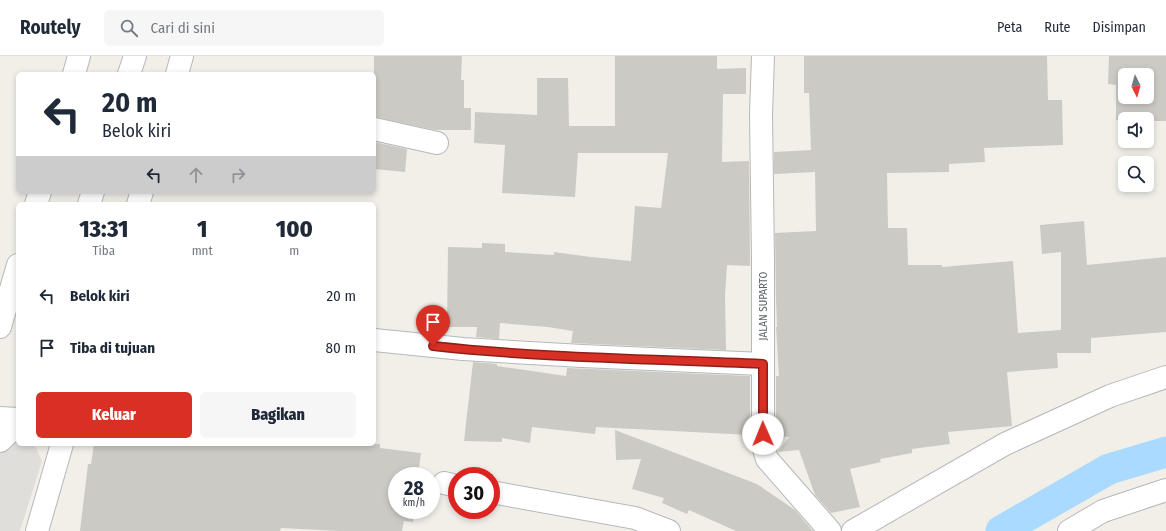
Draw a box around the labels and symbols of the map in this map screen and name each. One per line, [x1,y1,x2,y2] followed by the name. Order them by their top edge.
[1118,68,1154,104] north arrow
[757,271,770,340] street label: JALAN SUPARTO
[416,305,450,346] pin
[742,413,784,455] position arrow
[448,467,500,519] speed limit sign: 30

